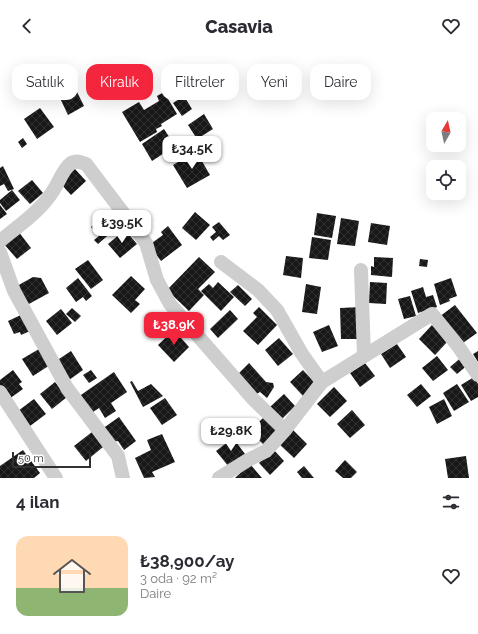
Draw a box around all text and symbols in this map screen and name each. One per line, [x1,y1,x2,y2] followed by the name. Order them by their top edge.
[16,15,38,37] icon: back
[440,15,462,37] icon: heart
[205,16,273,37] text: Casavia
[12,64,78,100] chip: Satılık
[86,64,153,100] chip: Kiralık
[161,64,239,100] chip: Filtreler
[247,64,302,100] chip: Yeni
[310,64,371,100] chip: Daire
[426,112,466,152] north arrow
[426,112,466,200] map controls
[159,136,225,170] pin: ₺34.5K
[171,141,213,156] text: ₺34.5K
[426,160,466,200] button: locate
[89,210,155,244] pin: ₺39.5K
[101,215,143,230] text: ₺39.5K
[141,312,207,346] pin: ₺38.9K
[153,317,195,332] text: ₺38.9K
[198,418,264,452] pin: ₺29.8K
[210,423,252,438] text: ₺29.8K
[12,450,91,469] scale bar
[18,452,44,465] text: 50 m
[440,491,462,513] icon: filters
[16,492,60,512] text: 4 ilan
[140,551,234,571] text: ₺38,900/ay
[48,552,96,600] icon: home
[440,565,462,587] icon: heart
[140,571,217,586] text: 3 oda · 92 m²
[140,586,171,601] text: Daire

